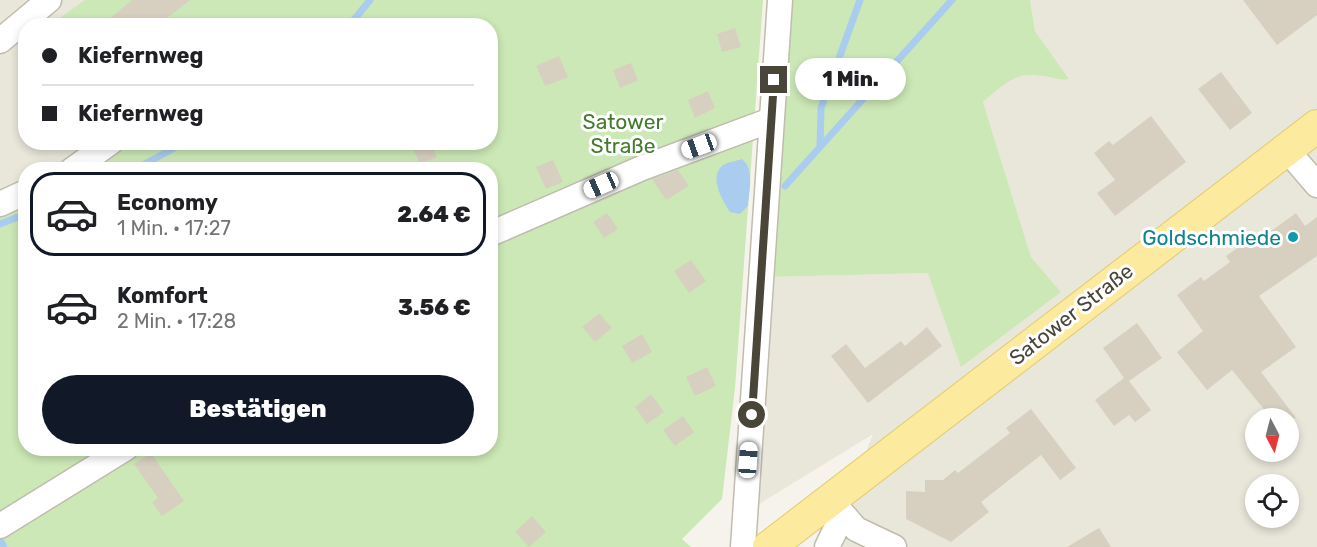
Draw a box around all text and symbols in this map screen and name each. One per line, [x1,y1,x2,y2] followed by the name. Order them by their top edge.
[78,42,204,69] text: Kiefernweg
[795,59,906,101] callout: 1 Min.
[760,66,787,93] route end
[822,67,879,91] text: 1 Min.
[78,100,204,127] text: Kiefernweg
[583,109,663,158] park label: Satower Straße
[679,131,719,161] car
[581,169,621,201] car
[45,187,99,241] icon: car
[117,189,218,216] text: Economy
[397,201,471,228] text: 2.64 €
[117,216,231,240] text: 1 Min. · 17:27
[1142,225,1281,250] place label: Goldschmiede
[1286,230,1300,244] marker: Goldschmiede
[1004,258,1138,370] street label: Satower Straße
[45,280,99,334] icon: car
[117,282,208,309] text: Komfort
[398,294,471,321] text: 3.56 €
[117,309,236,333] text: 2 Min. · 17:28
[42,375,474,444] button: Bestätigen
[738,401,765,428] route start
[1245,408,1299,462] north arrow
[1245,408,1299,528] map controls
[738,441,758,479] car
[1245,474,1299,528] button: locate

